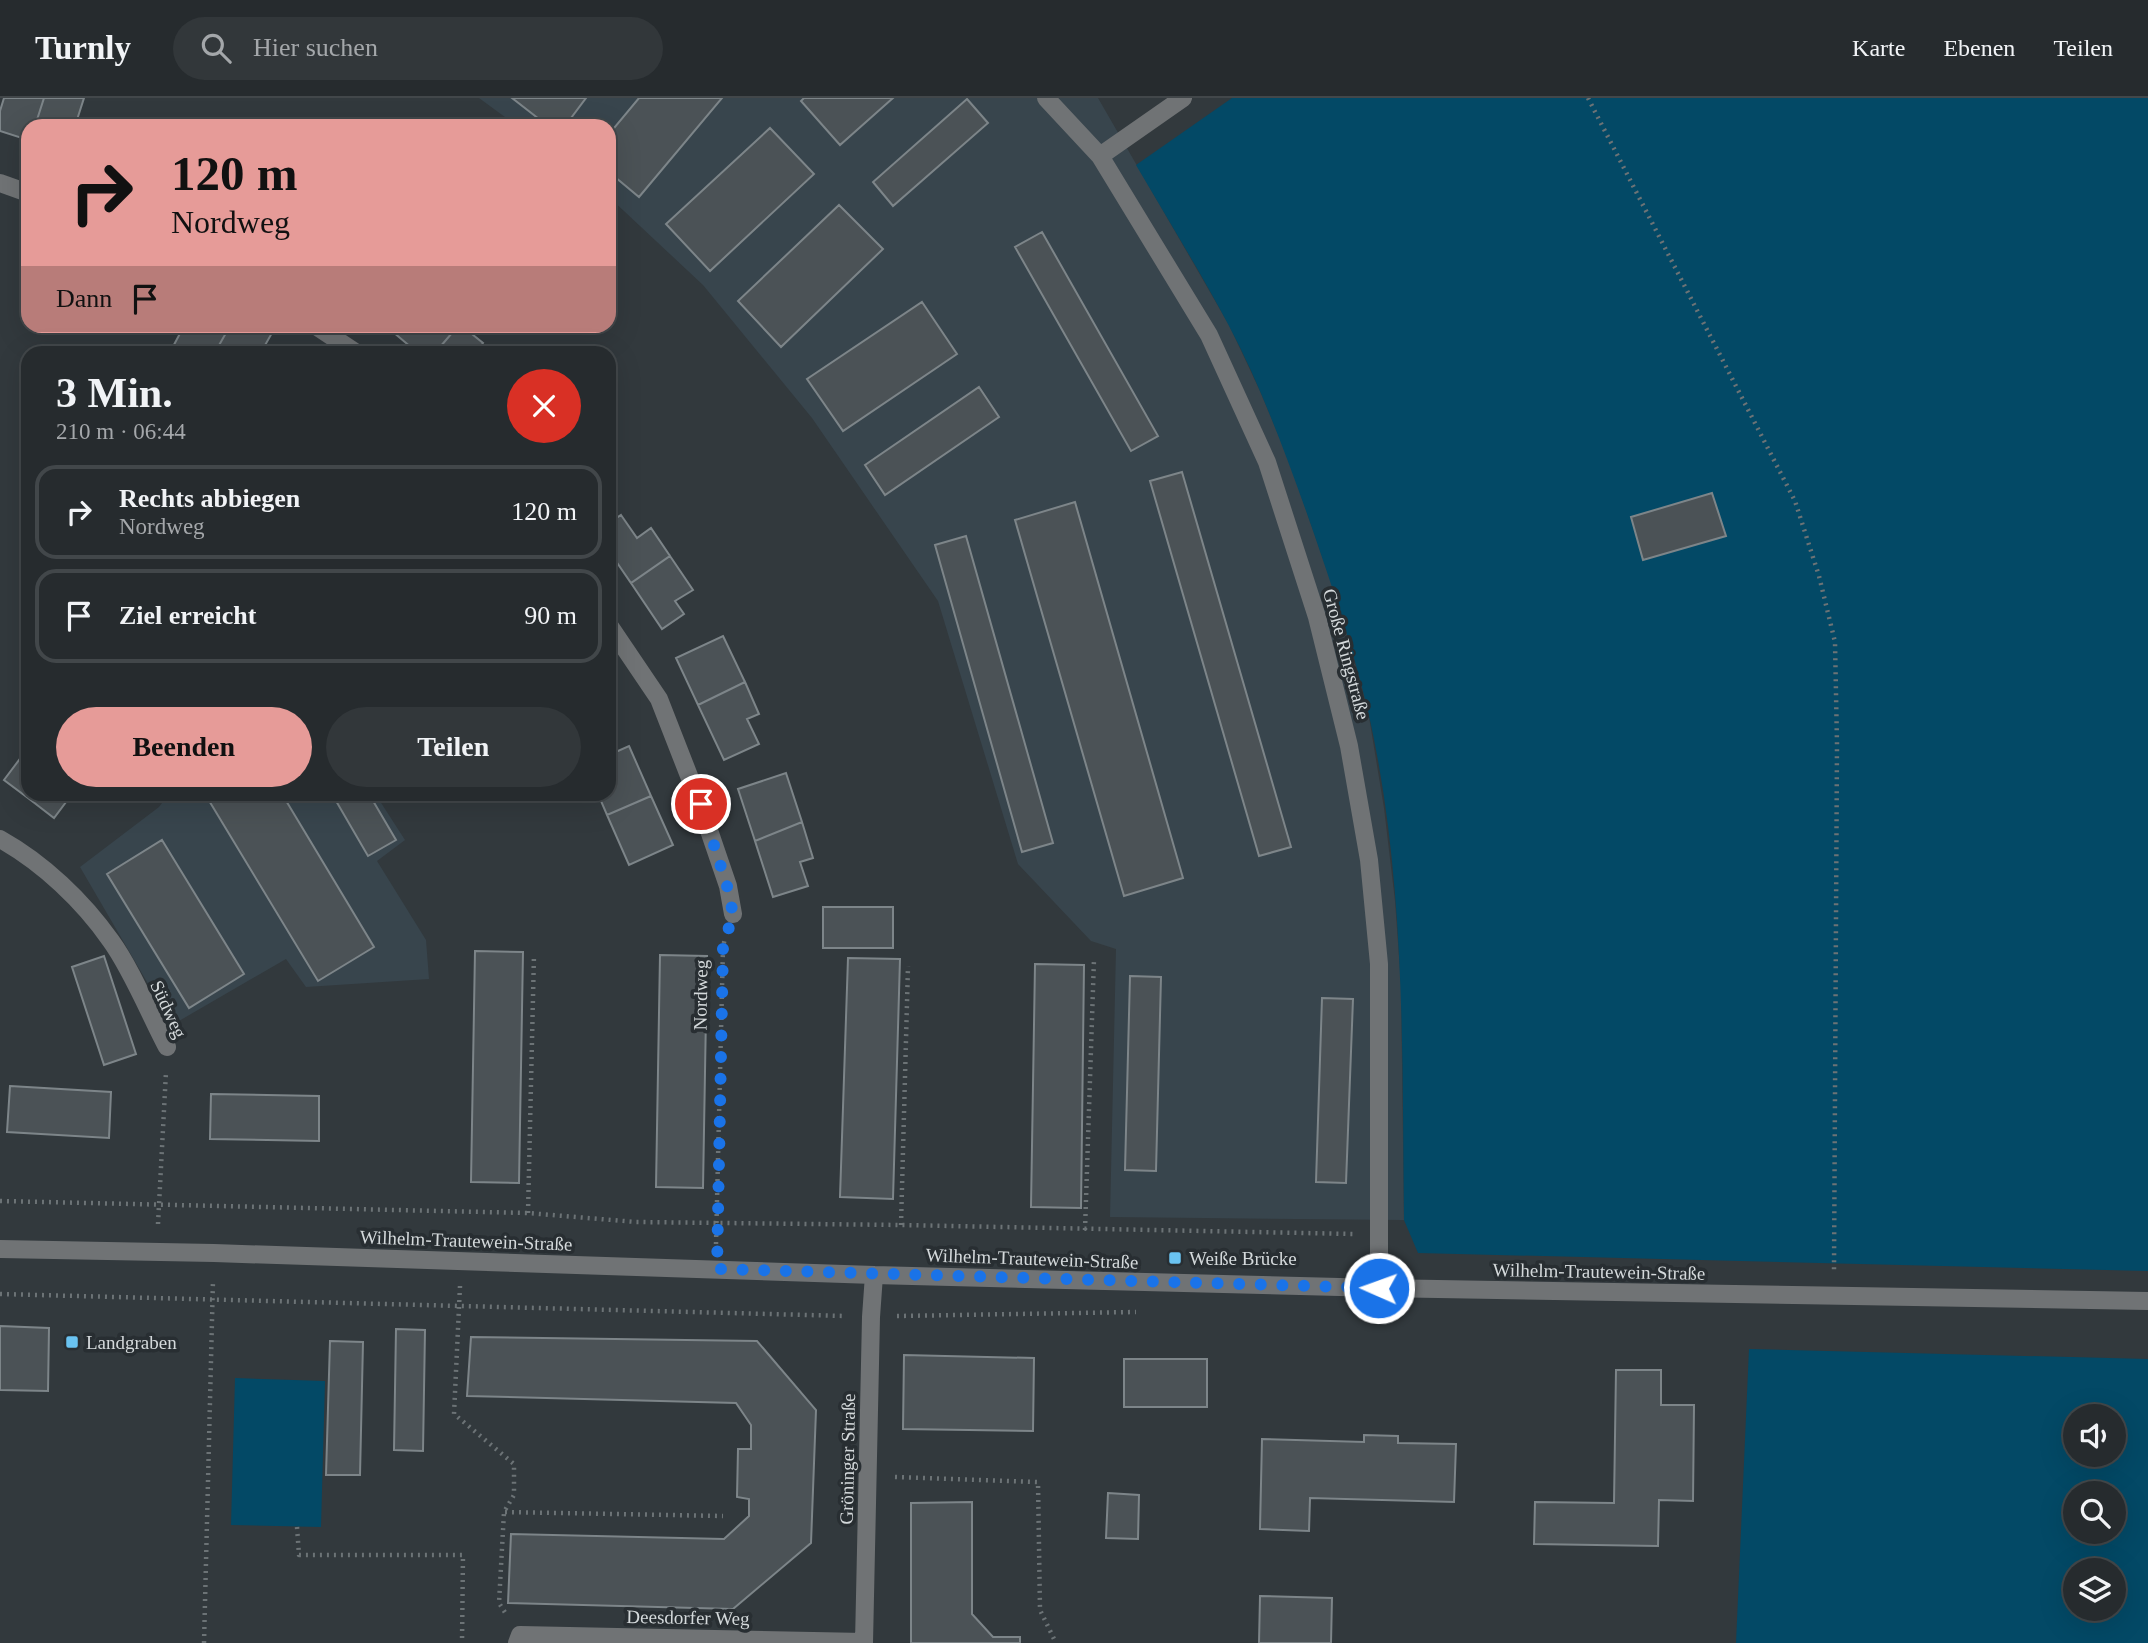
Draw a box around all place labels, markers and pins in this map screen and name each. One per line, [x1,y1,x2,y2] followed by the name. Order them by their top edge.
[671,774,731,834] pin
[1189,1248,1297,1269] place label: Weiße Brücke
[1167,1250,1183,1266] marker: Weiße Brücke
[86,1332,177,1353] place label: Landgraben
[64,1334,80,1350] marker: Landgraben

